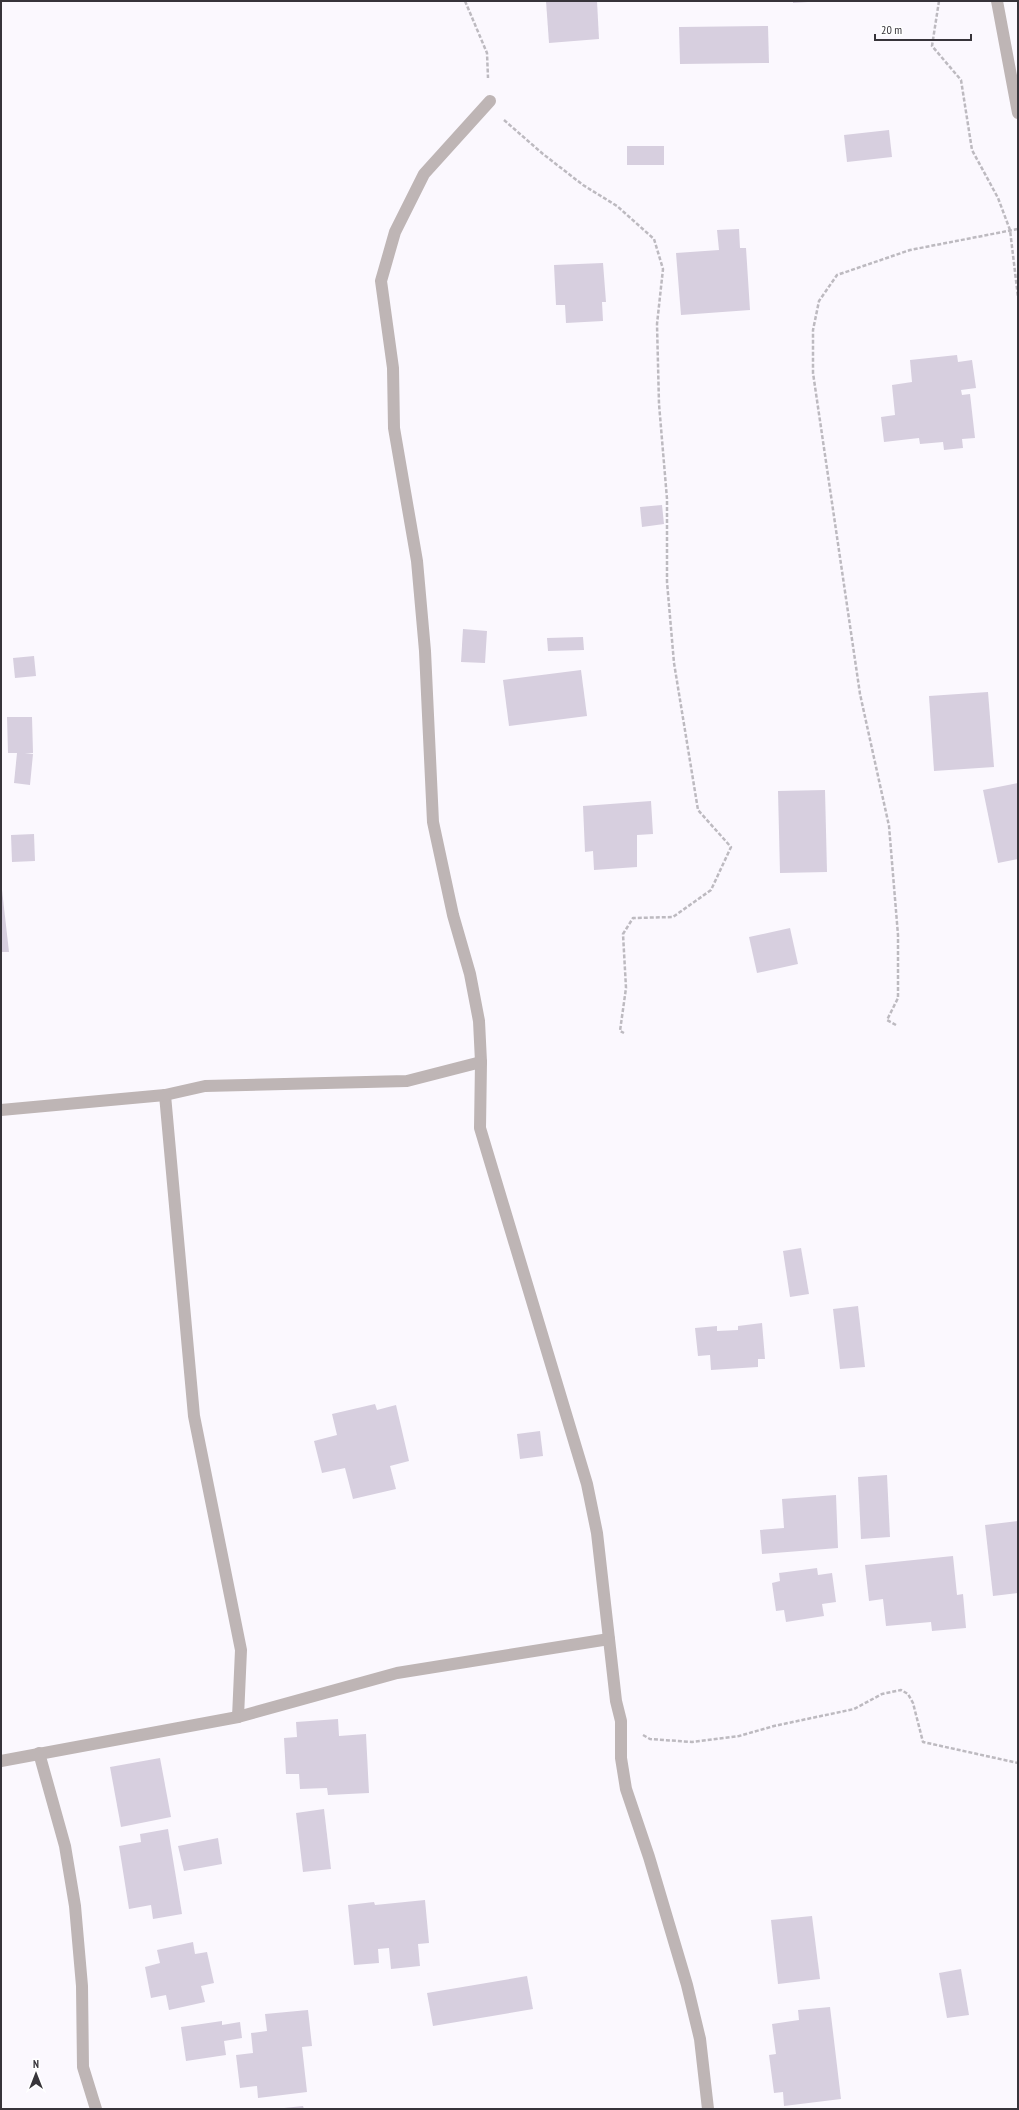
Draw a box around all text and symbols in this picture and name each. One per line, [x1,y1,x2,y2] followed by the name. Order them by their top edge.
[875,16,971,42] scale bar
[881,22,902,37] text: 20 m
[16,2054,56,2094] north arrow
[33,2057,39,2071] text: N

